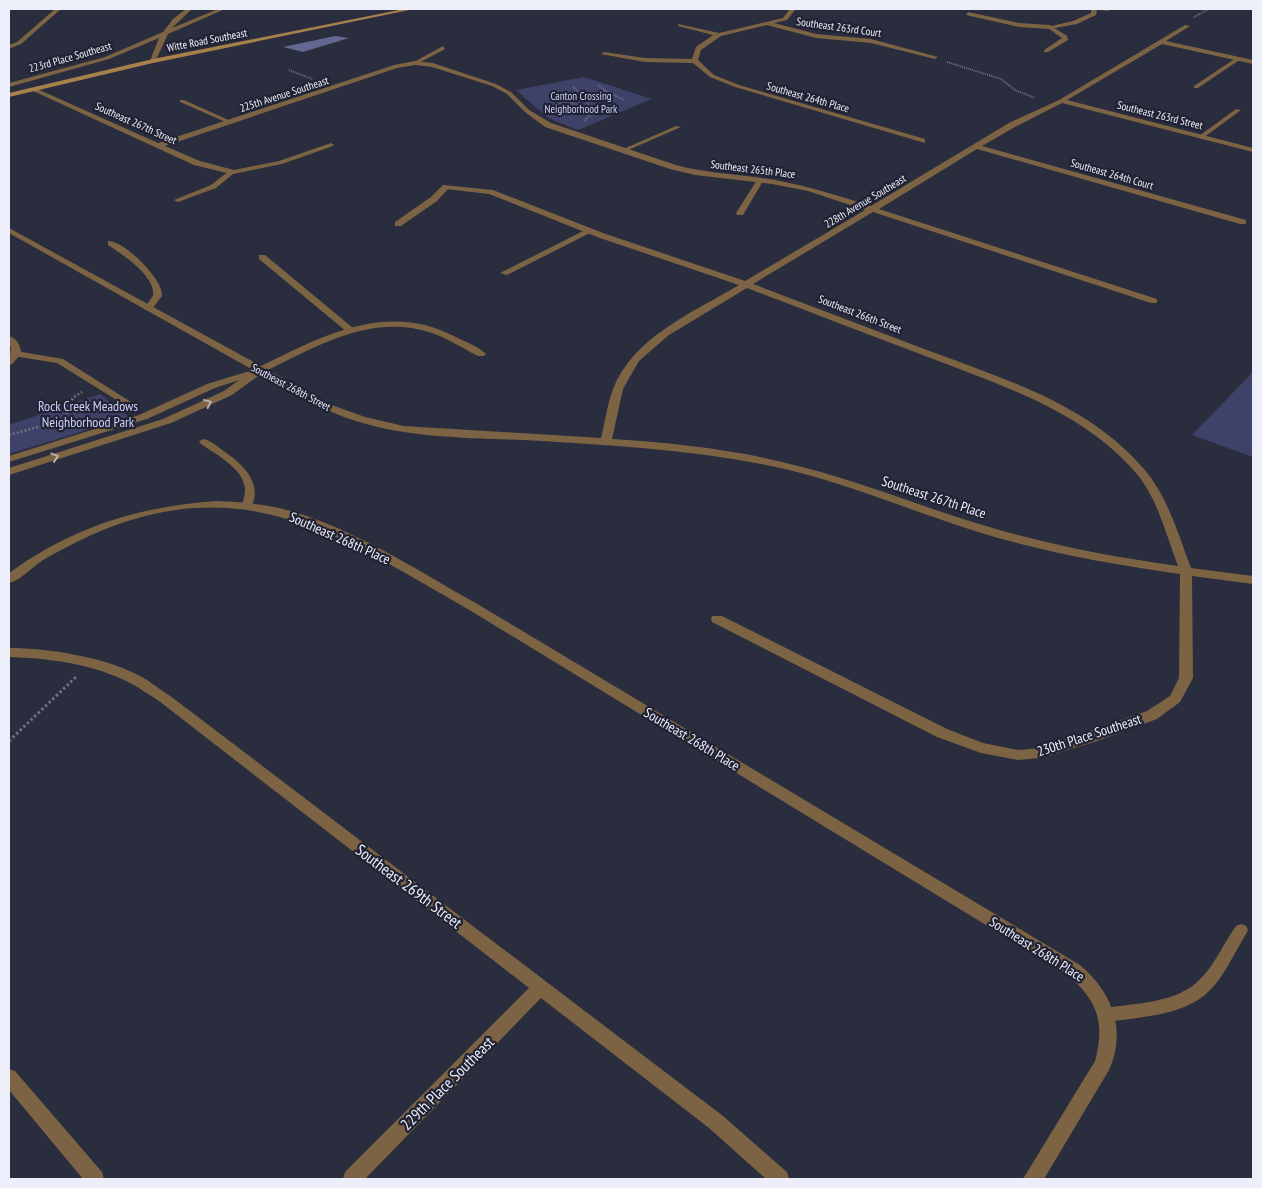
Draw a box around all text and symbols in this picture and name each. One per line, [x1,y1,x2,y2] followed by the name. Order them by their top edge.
[796,14,882,40] street label: Southeast 263rd Court
[166,25,248,55] street label: Witte Road Southeast
[27,39,113,75] street label: 223rd Place Southeast
[238,73,330,115] street label: 225th Avenue Southeast
[765,79,851,116] street label: Southeast 264th Place
[545,89,618,116] park label: Canton Crossing Neighborhood Park
[1116,98,1204,132] street label: Southeast 263rd Street
[93,99,179,147] street label: Southeast 267th Street
[1069,155,1155,193] street label: Southeast 264th Court
[710,157,797,181] street label: Southeast 265th Place
[822,171,908,231] street label: 228th Avenue Southeast
[816,292,904,336] street label: Southeast 266th Street
[249,360,333,414] street label: Southeast 268th Street
[38,397,138,431] park label: Rock Creek Meadows Neighborhood Park
[203,398,212,409] one-way arrow
[50,453,59,463] one-way arrow
[880,472,989,522] street label: Southeast 267th Place
[287,508,393,568] street label: Southeast 268th Place
[641,703,743,775] street label: Southeast 268th Place
[1035,710,1144,760] street label: 230th Place Southeast
[352,840,467,933] street label: Southeast 269th Street
[986,913,1088,986] street label: Southeast 268th Place
[396,1032,498,1134] street label: 229th Place Southeast

